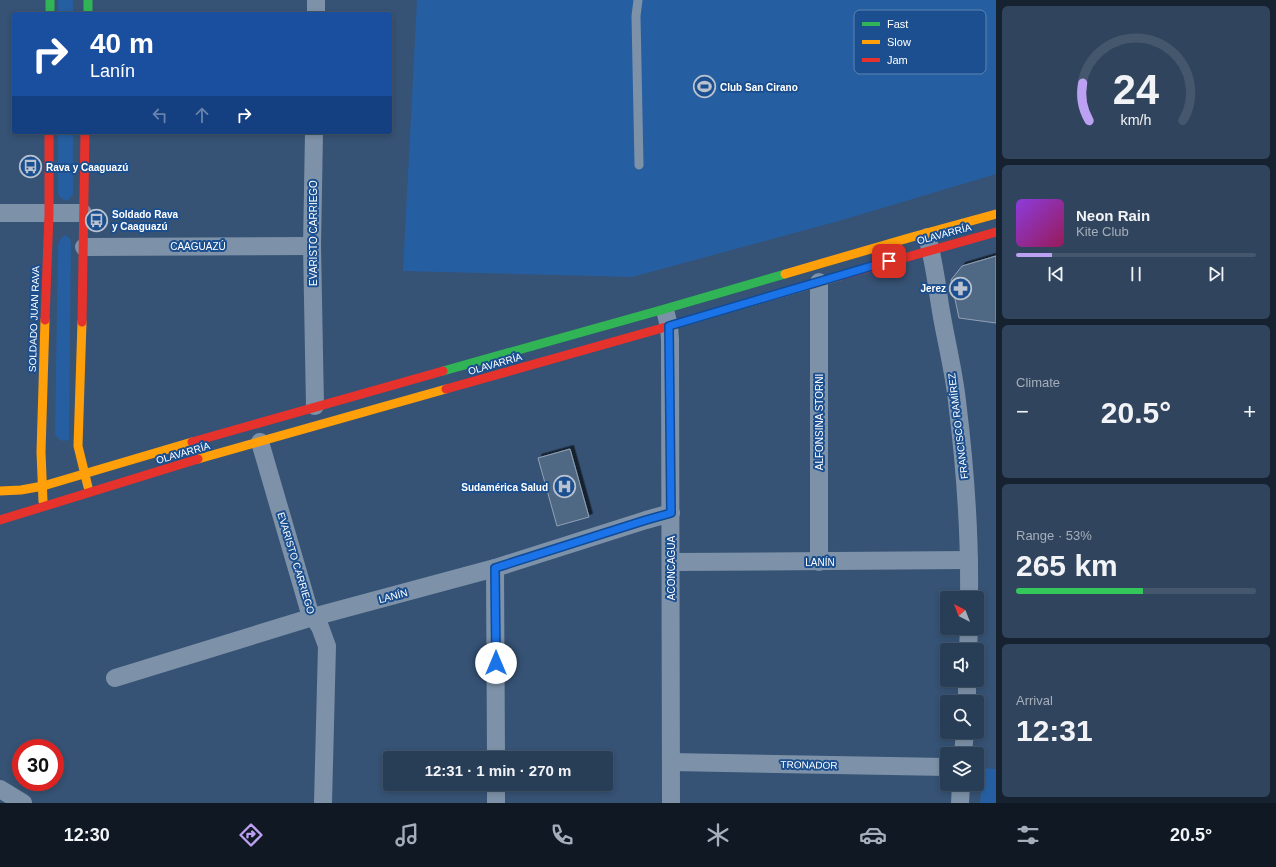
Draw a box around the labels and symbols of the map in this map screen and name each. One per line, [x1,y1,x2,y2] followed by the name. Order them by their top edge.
[854,10,986,74] legend
[887,18,908,30] text: Fast
[887,36,911,48] text: Slow
[887,54,908,66] text: Jam
[691,74,717,100] sports icon: Club San Cirano
[720,82,798,93] place label: Club San Cirano
[18,154,44,180] bus stop icon: Rava y Caaguazú
[46,162,128,173] place label: Rava y Caaguazú
[308,180,319,286] street label: EVARISTO CARRIEGO
[84,207,110,233] bus stop icon: Soldado Rava y Caaguazú
[112,209,179,232] place label: Soldado Rava y Caaguazú
[915,220,973,247] street label: OLAVARRÍA
[170,240,226,252] street label: CAAGUAZÚ
[872,244,906,278] pin
[27,265,41,372] street label: SOLDADO JUAN RAVA
[948,275,974,301] pharmacy icon: Jerez
[920,283,946,294] place label: Jerez
[466,350,524,377] street label: OLAVARRÍA
[945,372,970,480] street label: FRANCISCO RAMÍREZ
[814,374,825,470] street label: ALFONSINA STORNI
[154,439,212,466] street label: OLAVARRÍA
[551,474,577,500] hospital icon: Sudamérica Salud
[461,482,548,493] place label: Sudamérica Salud
[275,511,317,615] street label: EVARISTO CARRIEGO
[666,535,677,600] street label: ACONCAGUA
[805,556,835,568] street label: LANÍN
[377,586,409,605] street label: LANÍN
[940,591,984,635] north arrow
[475,642,517,684] position arrow
[12,739,64,791] speed limit sign: 30
[780,759,838,771] street label: TRONADOR

